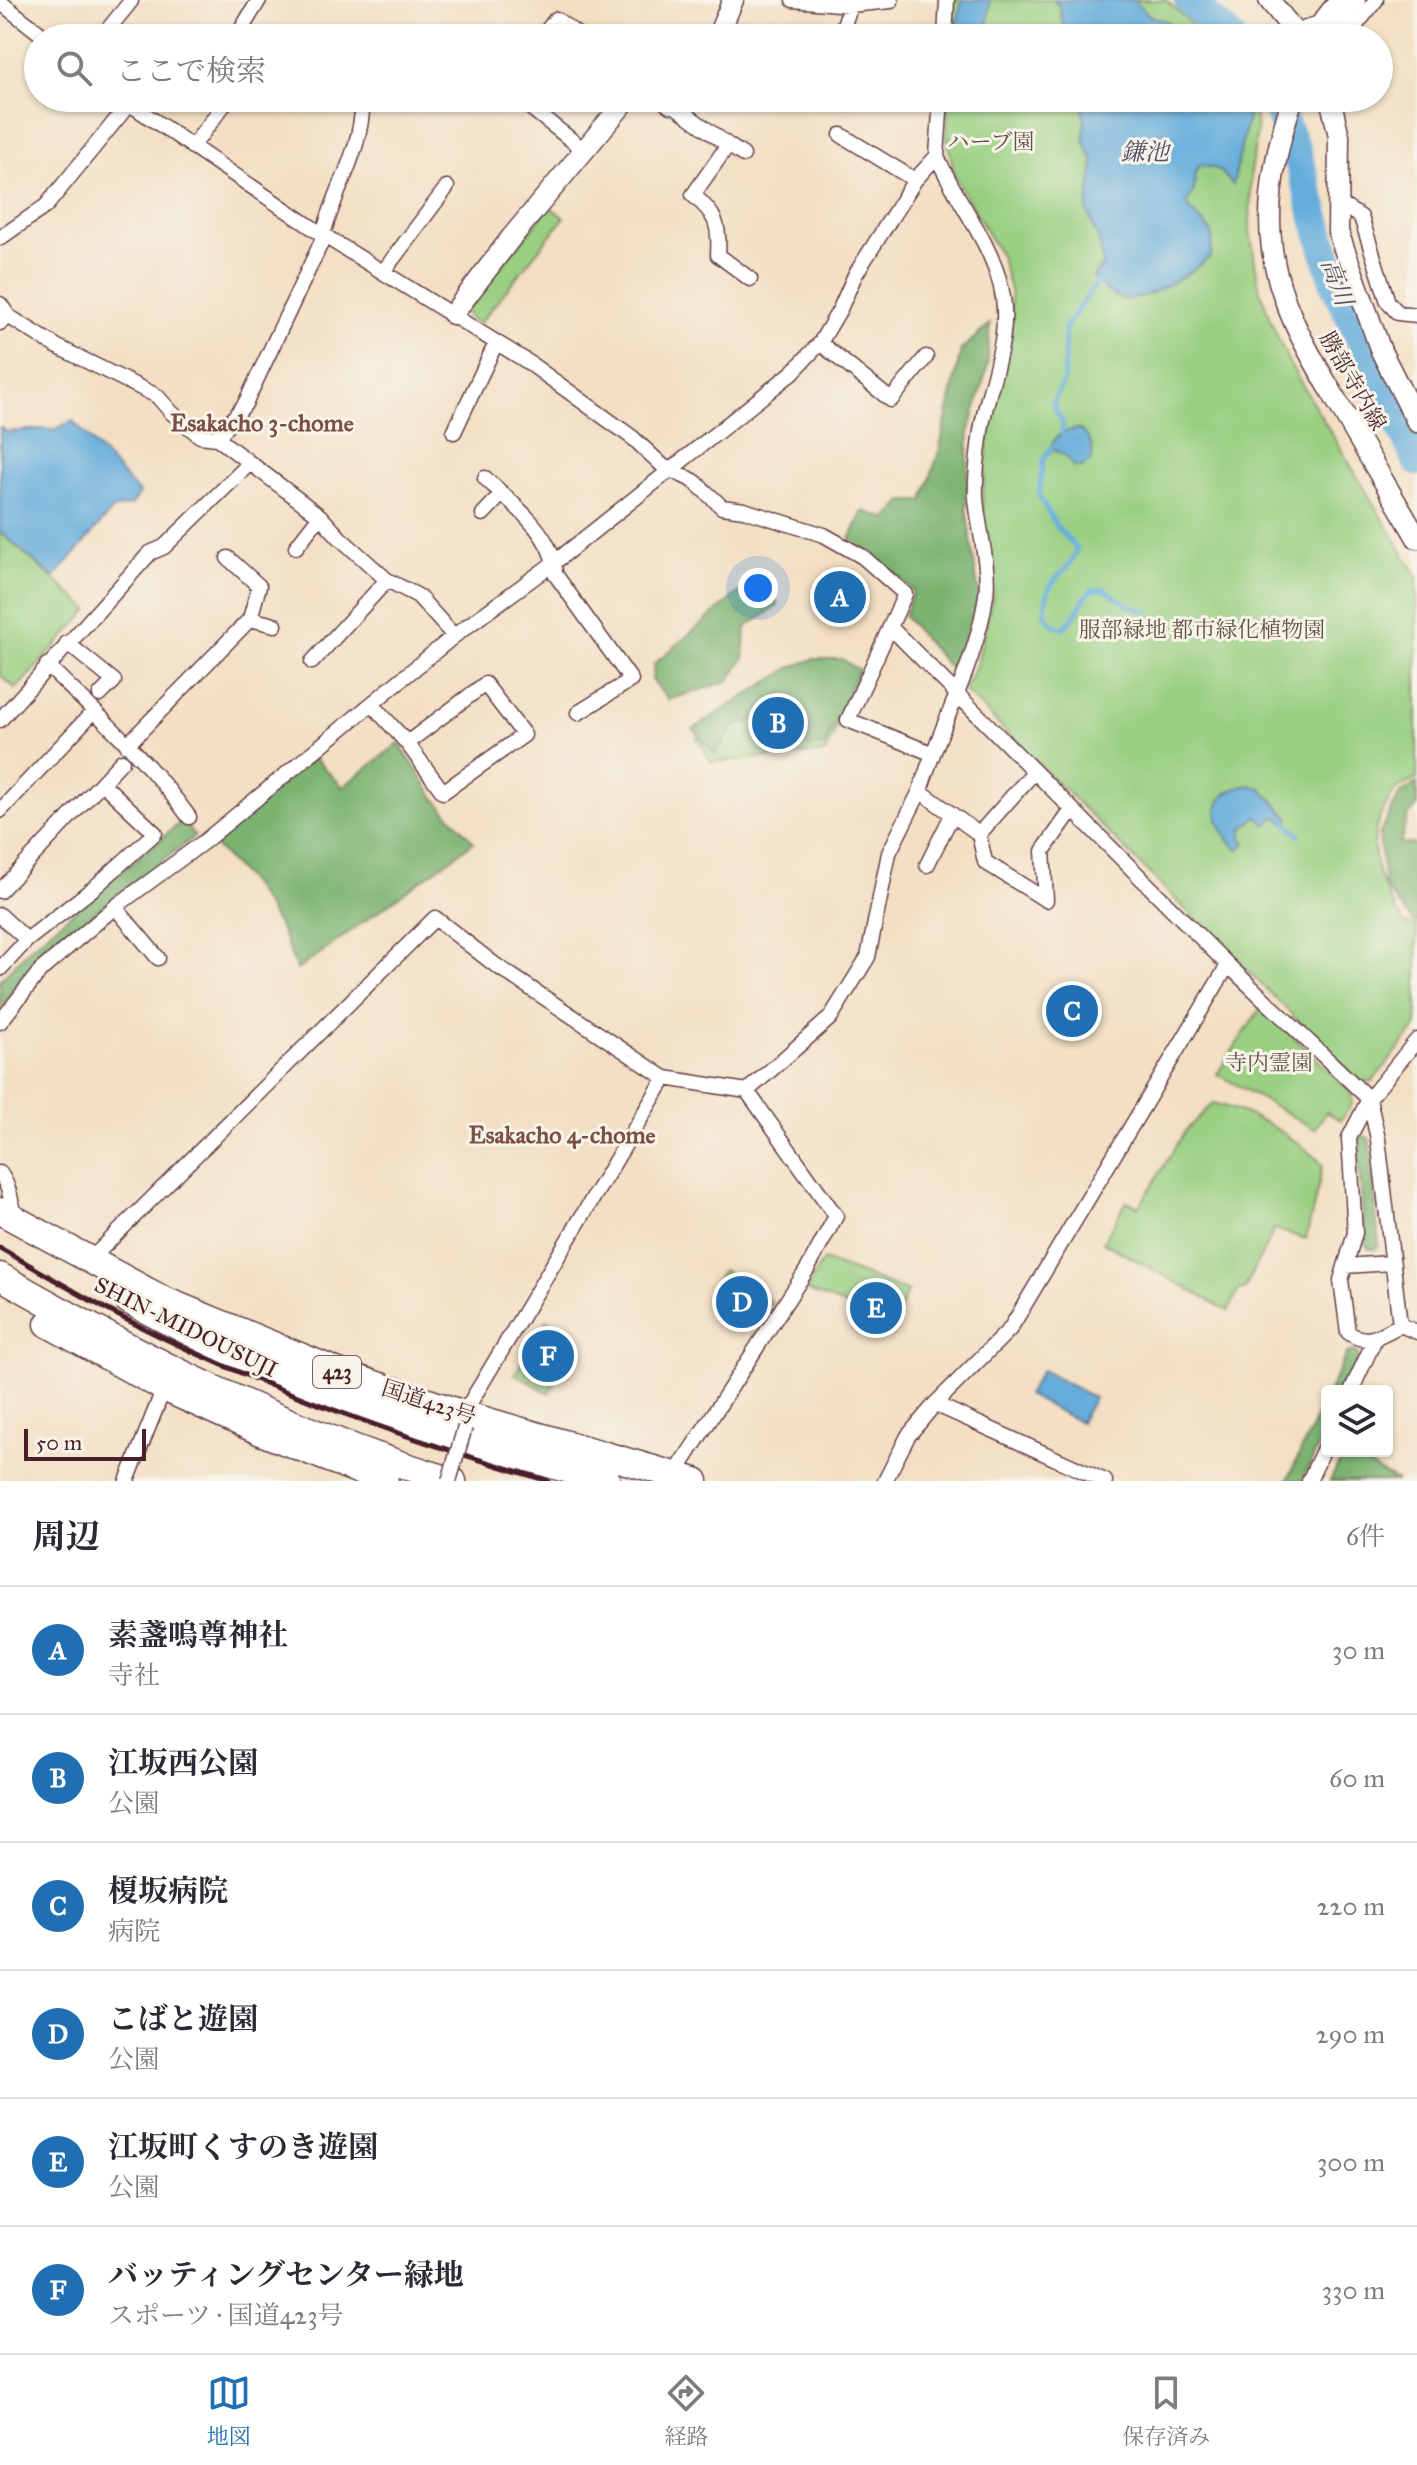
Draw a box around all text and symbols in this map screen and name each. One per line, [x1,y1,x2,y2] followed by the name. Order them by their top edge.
[24,24,1393,112] search box
[52,46,96,90] icon: search
[116,53,266,89] text: ここで検索
[948,128,1034,155] park label: ハーブ園
[1121,137,1172,167] water label: 鎌池
[1315,254,1360,313] water label: 高川
[1314,327,1392,435] street label: 勝部寺内線
[170,408,354,438] district label: Esakacho 3-chome
[814,567,866,627] pin: A
[738,568,778,608] your location
[1079,616,1325,643] park label: 服部緑地 都市緑化植物園
[752,693,804,753] pin: B
[1046,981,1098,1041] pin: C
[1225,1049,1313,1076] park label: 寺内霊園
[468,1120,656,1150] district label: Esakacho 4-chome
[90,1271,282,1383] street label: SHIN-MIDOUSUJI
[716,1272,768,1332] pin: D
[850,1278,902,1338] pin: E
[522,1326,574,1386] pin: F
[313,1356,361,1388] road number: 423
[378,1374,480,1430] street label: 国道423号
[1321,1385,1393,1457] map controls
[1321,1385,1393,1457] button: layers
[24,1425,146,1461] scale bar
[36,1429,82,1456] text: 50 m
[32,1516,100,1557] text: 周辺
[1346,1520,1385,1552] text: 6件
[108,1617,288,1653] text: 素盞嗚尊神社
[49,1634,67,1666] text: A
[1332,1634,1385,1666] text: 30 m
[108,1659,160,1691] text: 寺社
[108,1745,258,1781] text: 江坂西公園
[49,1762,67,1794] text: B
[1329,1762,1385,1794] text: 60 m
[108,1787,160,1819] text: 公園
[108,1873,228,1909] text: 榎坂病院
[49,1890,67,1922] text: C
[1317,1890,1385,1922] text: 220 m
[108,1915,160,1947] text: 病院
[108,2001,258,2037] text: こばと遊園
[48,2018,68,2050] text: D
[1316,2018,1385,2050] text: 290 m
[108,2043,160,2075] text: 公園
[108,2129,378,2165] text: 江坂町くすのき遊園
[49,2146,67,2178] text: E
[1317,2146,1385,2178] text: 300 m
[108,2171,160,2203] text: 公園
[108,2257,464,2293] text: バッティングセンター緑地
[50,2274,67,2306] text: F
[1322,2274,1385,2306] text: 330 m
[108,2299,344,2331] text: スポーツ · 国道423号
[207,2371,251,2450] tab: 地図
[664,2371,708,2450] tab: 経路
[1122,2371,1210,2450] tab: 保存済み

